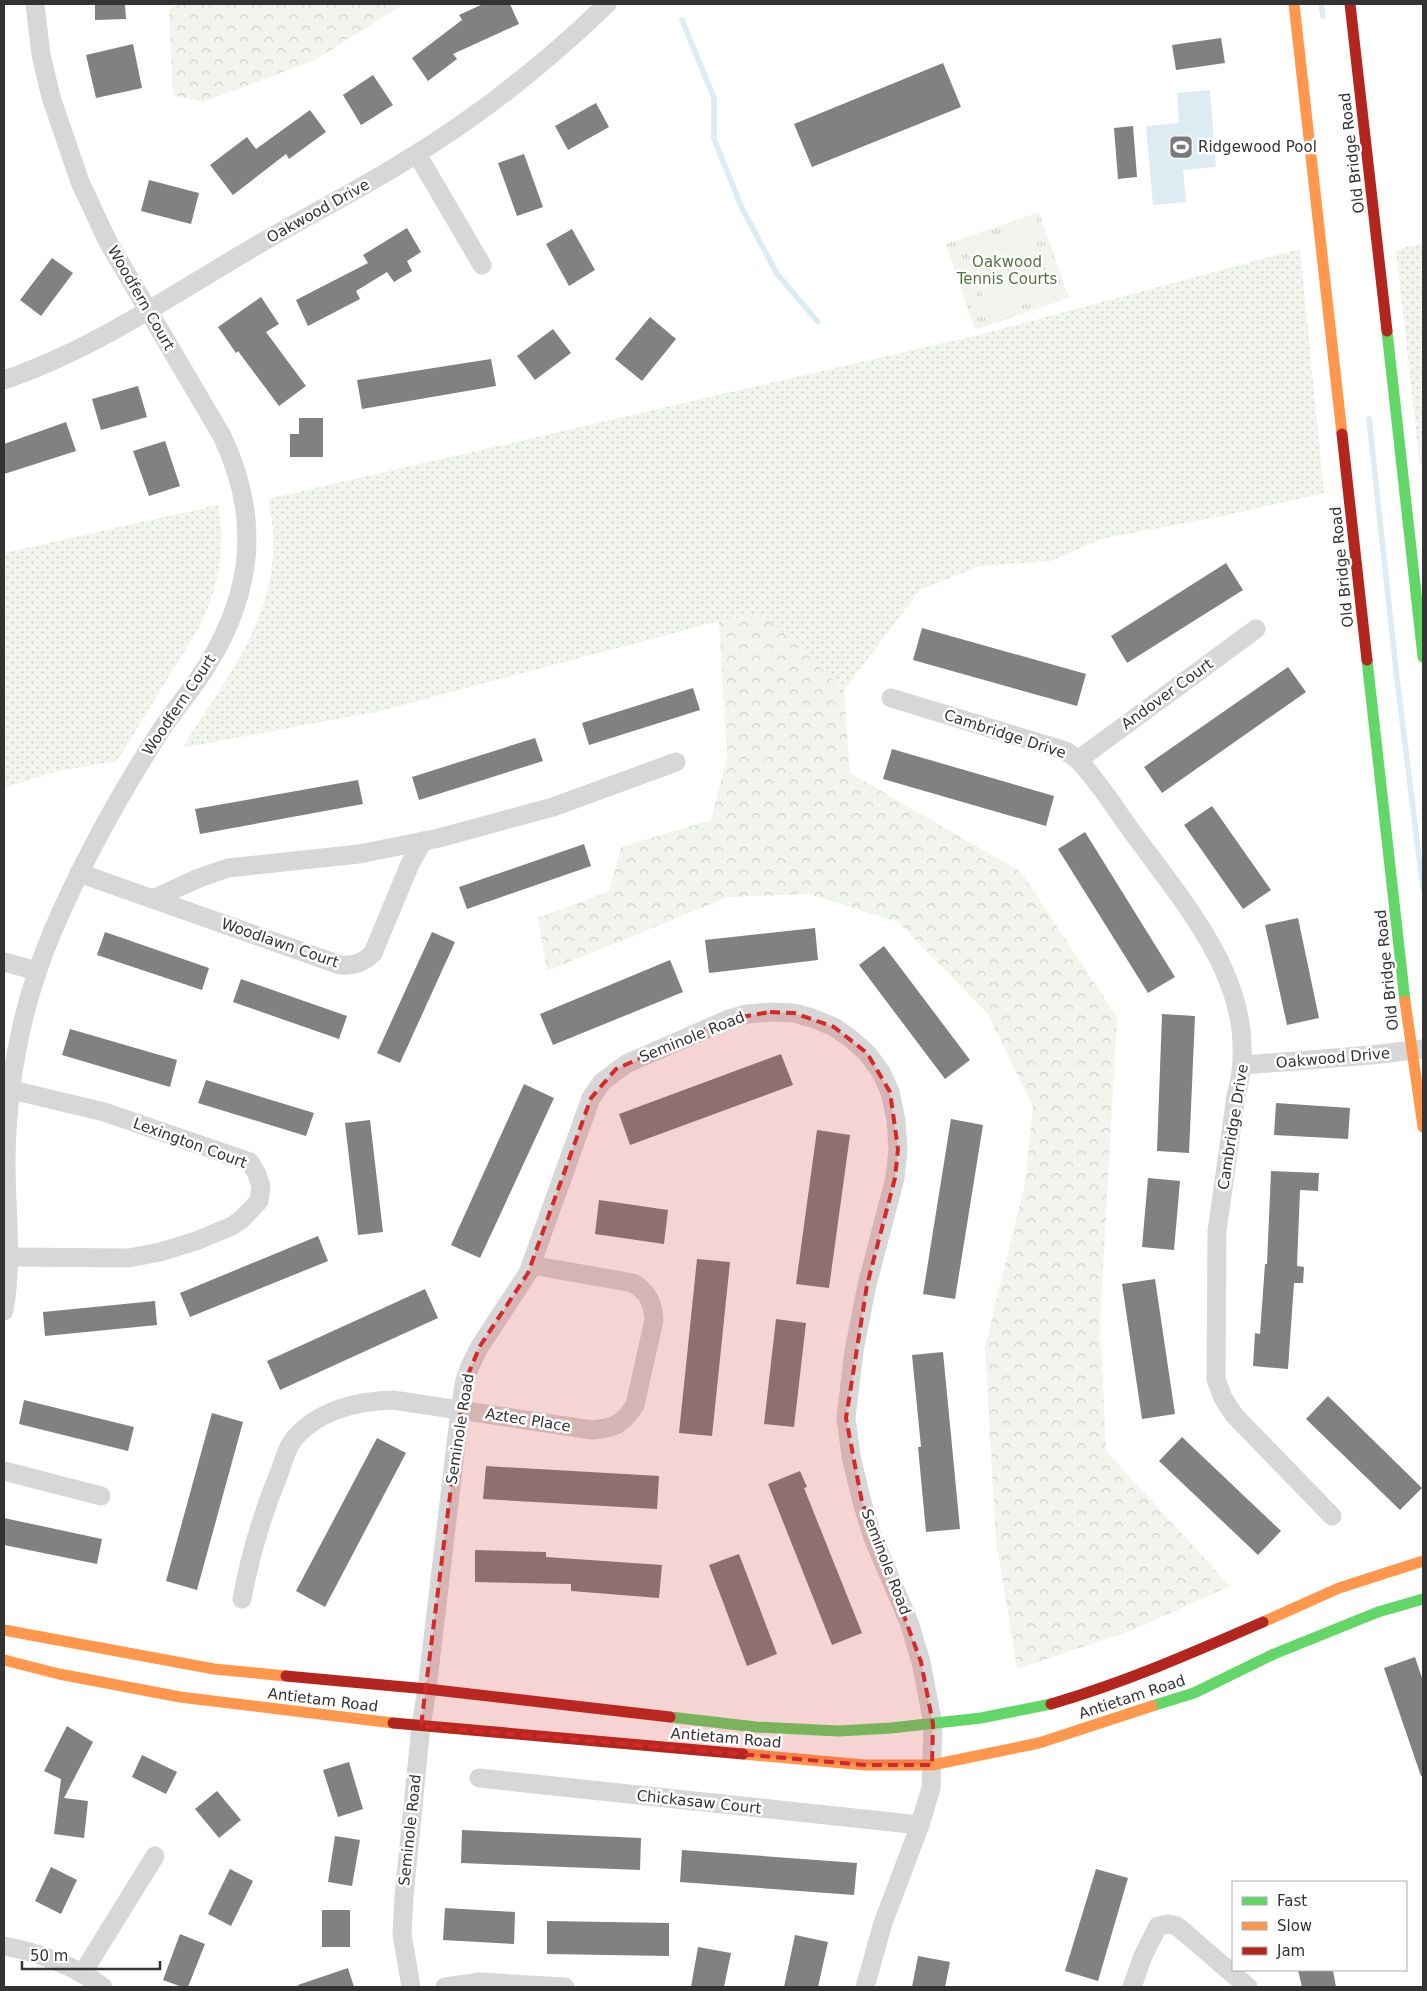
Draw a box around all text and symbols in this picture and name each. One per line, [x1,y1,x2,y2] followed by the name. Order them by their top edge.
[1336,92,1368,214] street label: Old Bridge Road
[1168,134,1194,160] sports icon: Ridgewood Pool
[1198,138,1317,156] place label: Ridgewood Pool
[264,175,372,247] street label: Oakwood Drive
[104,243,178,354] street label: Woodfern Court
[956,253,1057,288] park label: Oakwood Tennis Courts
[1327,506,1357,628] street label: Old Bridge Road
[139,651,219,759] street label: Woodfern Court
[1118,655,1216,733] street label: Andover Court
[942,706,1068,762] street label: Cambridge Drive
[1372,909,1402,1031] street label: Old Bridge Road
[219,914,341,972] street label: Woodlawn Court
[637,1008,747,1066] street label: Seminole Road
[1275,1044,1391,1072] street label: Oakwood Drive
[1214,1063,1252,1191] street label: Cambridge Drive
[131,1114,249,1172] street label: Lexington Court
[442,1372,478,1486] street label: Seminole Road
[484,1404,572,1436] street label: Aztec Place
[858,1506,914,1618] street label: Seminole Road
[1076,1671,1188,1723] street label: Antietam Road
[267,1684,379,1716] street label: Antietam Road
[670,1724,782,1752] street label: Antietam Road
[395,1773,425,1887] street label: Seminole Road
[636,1787,762,1818] street label: Chickasaw Court
[1232,1881,1407,1971] legend
[1277,1892,1307,1910] text: Fast
[1277,1917,1312,1935] text: Slow
[22,1938,160,1970] scale bar
[1276,1942,1305,1960] text: Jam
[30,1947,68,1965] text: 50 m

